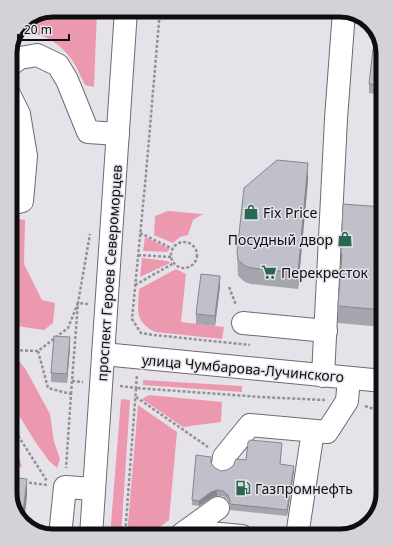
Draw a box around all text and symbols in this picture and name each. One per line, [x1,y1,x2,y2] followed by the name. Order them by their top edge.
[18,16,69,42] scale bar
[24,21,52,38] text: 20 m
[92,164,126,382] street label: проспект Героев Североморцев
[242,203,260,221] shop icon: Fix Price
[263,203,318,222] place label: Fix Price
[228,230,333,249] place label: Посудный двор
[336,230,354,248] shop icon: Посудный двор
[260,263,278,281] supermarket icon: Перекресток
[281,263,368,282] place label: Перекресток
[141,350,345,386] street label: улица Чумбарова-Лучинского
[234,479,252,497] fuel station icon: Газпромнефть
[255,479,353,498] place label: Газпромнефть

